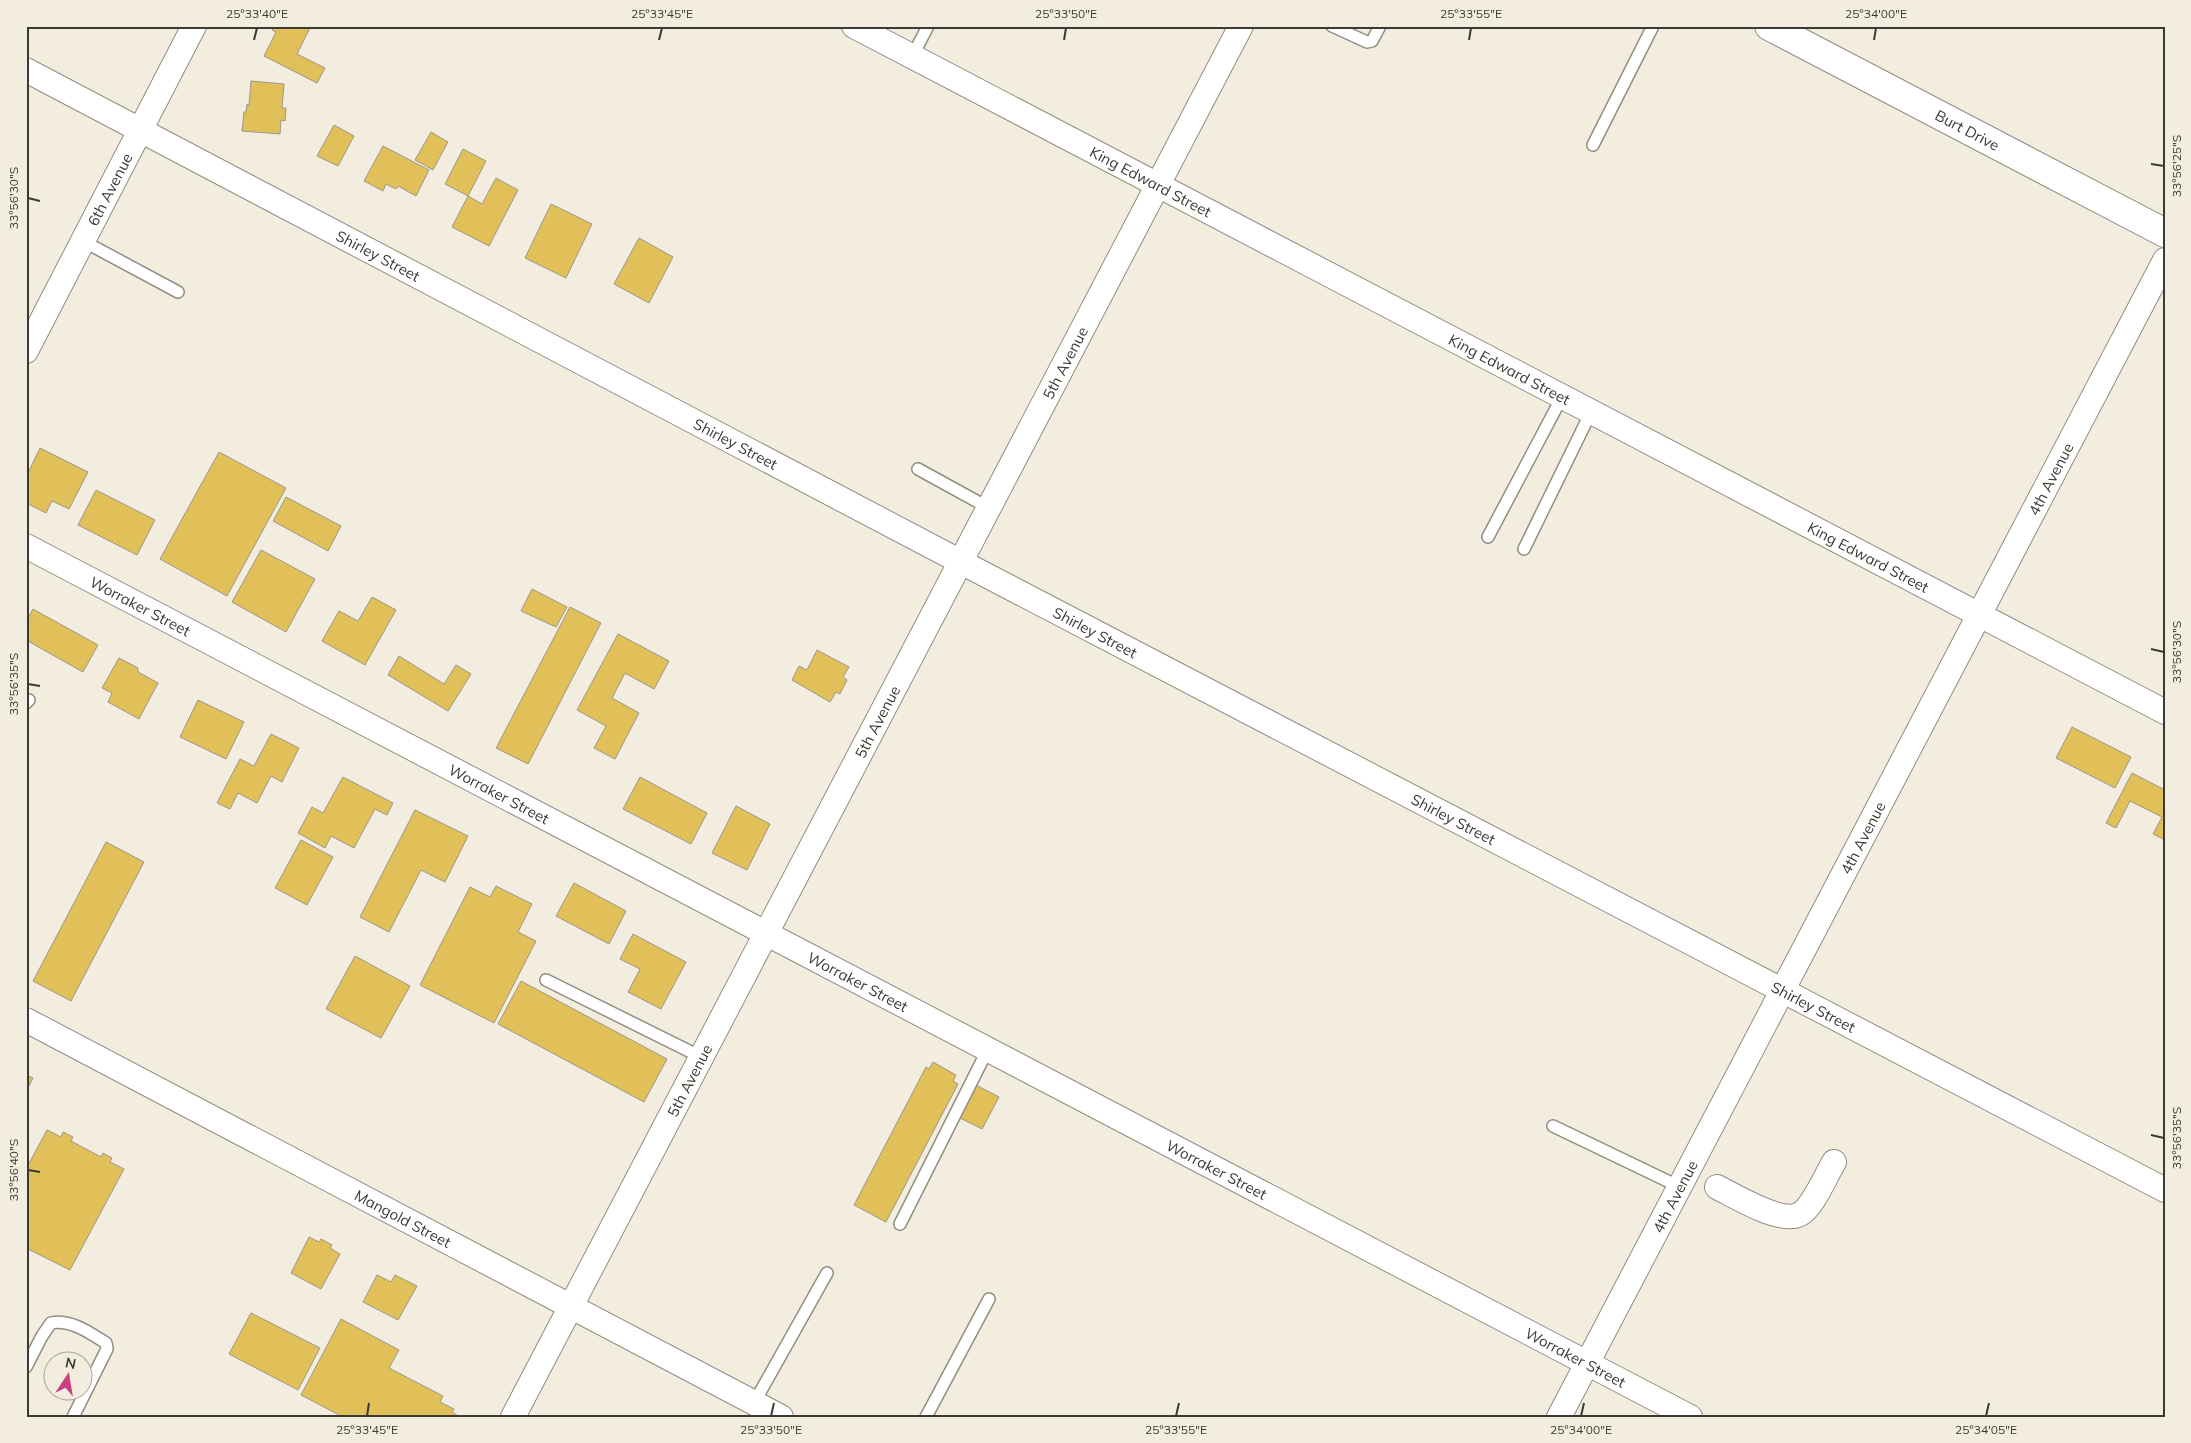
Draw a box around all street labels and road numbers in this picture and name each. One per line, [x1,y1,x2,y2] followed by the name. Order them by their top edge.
[1932,105,2003,154] street label: Burt Drive
[1087,142,1215,221] street label: King Edward Street
[83,150,136,229] street label: 6th Avenue
[333,225,423,285] street label: Shirley Street
[1038,323,1092,402] street label: 5th Avenue
[1446,330,1574,409] street label: King Edward Street
[690,414,781,473] street label: Shirley Street
[2024,439,2077,518] street label: 4th Avenue
[1805,517,1932,596] street label: King Edward Street
[87,572,194,640] street label: Worraker Street
[1050,602,1141,662] street label: Shirley Street
[850,682,904,761] street label: 5th Avenue
[446,760,553,828] street label: Worraker Street
[1408,789,1499,849] street label: Shirley Street
[1836,798,1889,877] street label: 4th Avenue
[804,947,911,1016] street label: Worraker Street
[1768,977,1859,1036] street label: Shirley Street
[662,1041,716,1120] street label: 5th Avenue
[1163,1135,1270,1203] street label: Worraker Street
[1648,1157,1701,1236] street label: 4th Avenue
[352,1185,455,1251] street label: Mangold Street
[1522,1323,1629,1391] street label: Worraker Street

